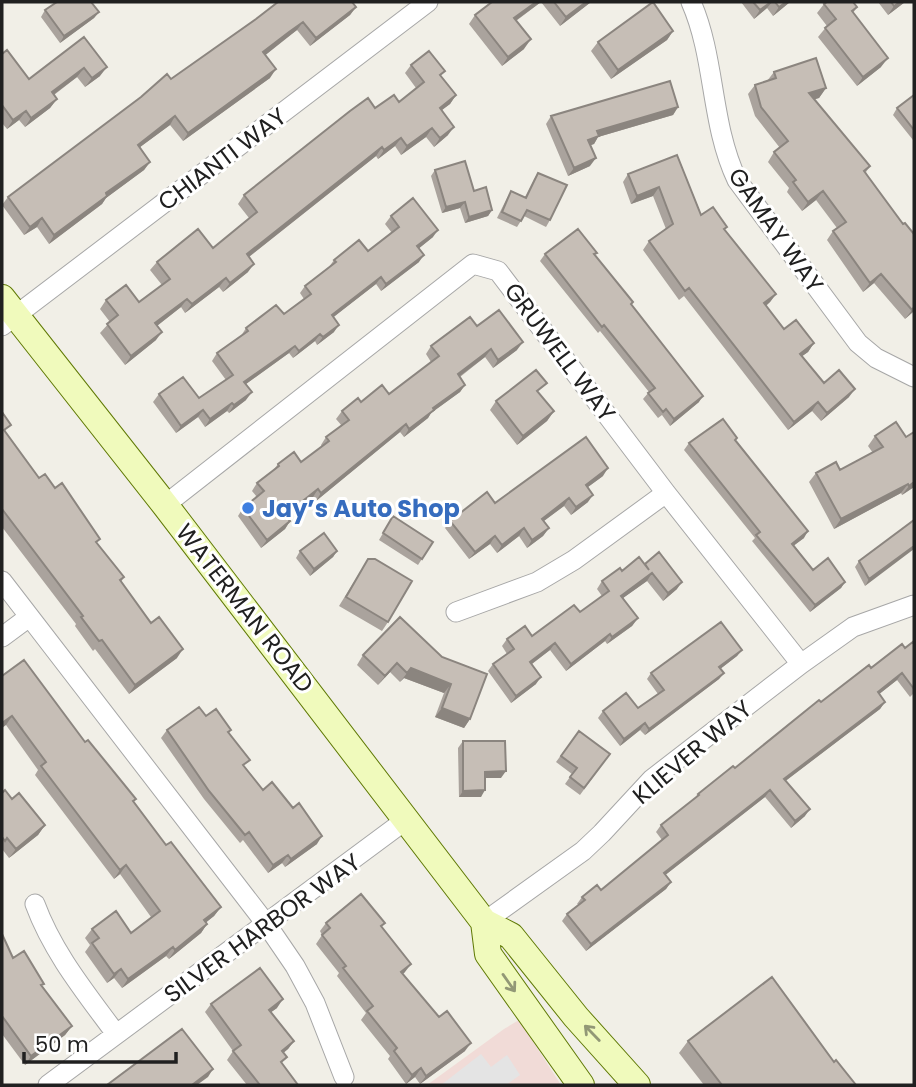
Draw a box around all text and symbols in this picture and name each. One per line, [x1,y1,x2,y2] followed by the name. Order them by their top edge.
[151,100,293,218] street label: CHIANTI WAY
[721,161,831,299] street label: GAMAY WAY
[497,276,623,428] street label: GRUWELL WAY
[262,492,460,525] place label: Jay’s Auto Shop
[240,500,256,516] marker: Jay’s Auto Shop
[169,517,321,699] street label: WATERMAN ROAD
[625,692,759,812] street label: KLIEVER WAY
[157,845,367,1011] street label: SILVER HARBOR WAY
[502,973,517,992] one-way arrow
[24,1020,177,1064] scale bar
[584,1025,601,1042] one-way arrow
[35,1030,89,1059] text: 50 m

